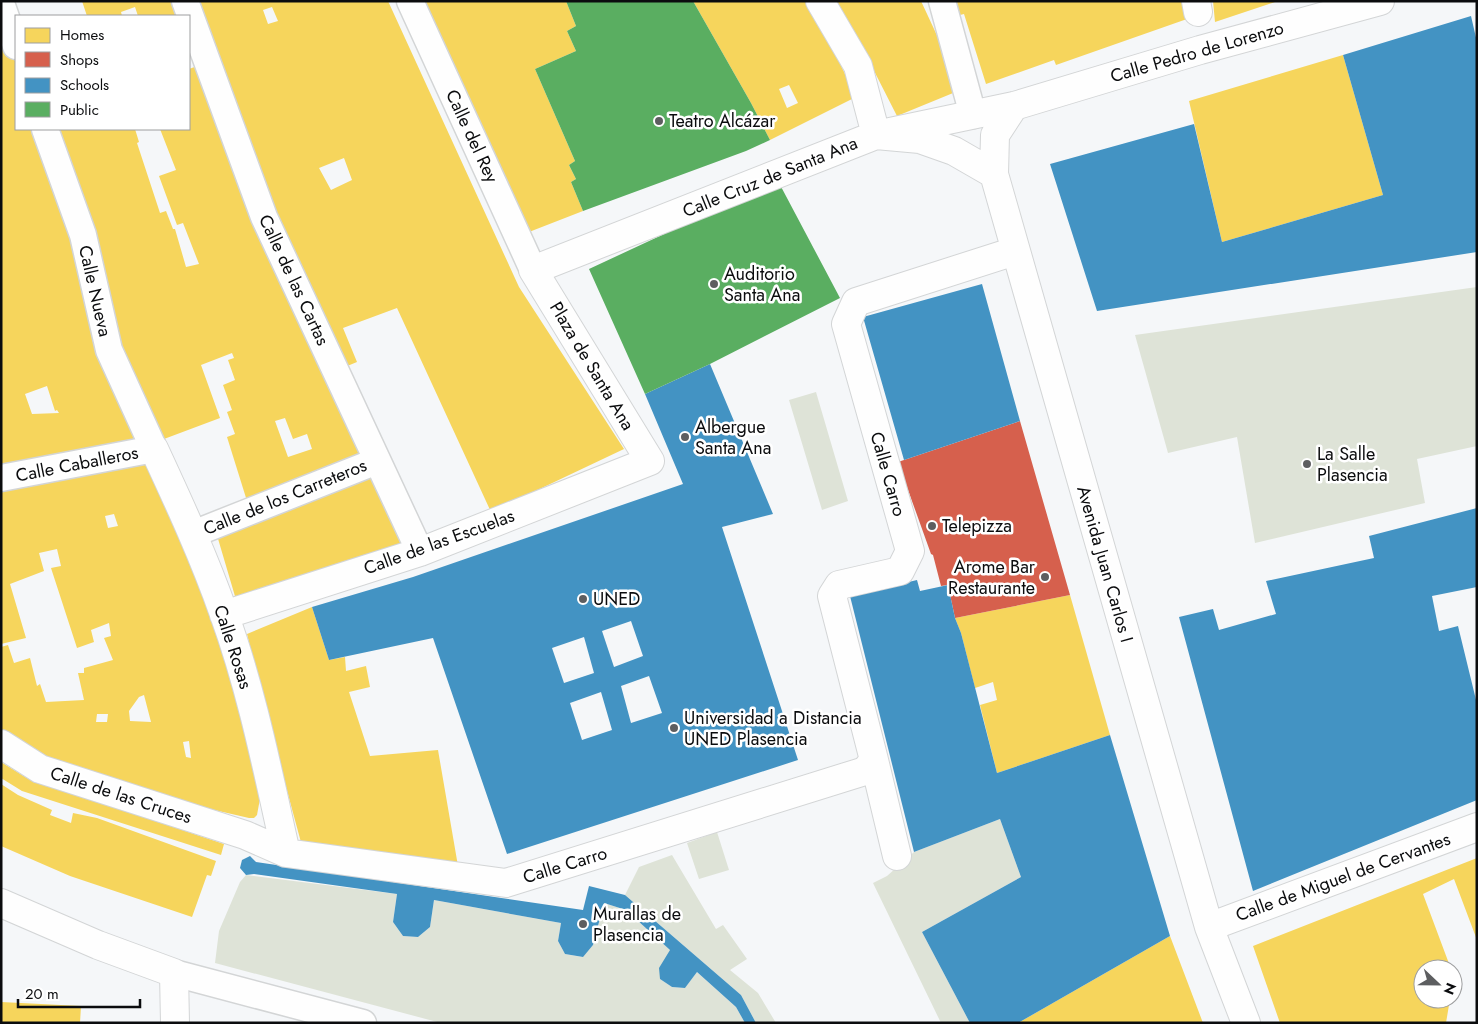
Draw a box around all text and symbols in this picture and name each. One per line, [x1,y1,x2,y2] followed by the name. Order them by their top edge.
[15,15,190,130] legend
[1107,15,1287,89] street label: Calle Pedro de Lorenzo
[60,24,104,46] text: Homes
[60,49,99,71] text: Shops
[60,74,109,96] text: Schools
[439,85,505,187] street label: Calle del Rey
[60,99,99,121] text: Public
[669,108,776,134] place label: Teatro Alcázar
[653,115,665,127] marker: Teatro Alcázar
[679,130,861,224] street label: Calle Cruz de Santa Ana
[252,210,336,350] street label: Calle de las Cartas
[72,243,118,339] street label: Calle Nueva
[724,261,800,308] place label: Auditorio Santa Ana
[708,278,720,290] marker: Auditorio Santa Ana
[543,297,641,435] street label: Plaza de Santa Ana
[695,414,771,461] place label: Albergue Santa Ana
[864,429,913,519] street label: Calle Carro
[679,431,691,443] marker: Albergue Santa Ana
[13,439,141,489] street label: Calle Caballeros
[1317,441,1388,488] place label: La Salle Plasencia
[199,452,371,542] street label: Calle de los Carreteros
[1301,458,1313,470] marker: La Salle Plasencia
[1070,483,1140,645] street label: Avenida Juan Carlos I
[360,503,518,581] street label: Calle de las Escuelas
[942,513,1012,539] place label: Telepizza
[926,520,938,532] marker: Telepizza
[948,554,1036,601] place label: Arome Bar Restaurante
[1039,571,1051,583] marker: Arome Bar Restaurante
[593,586,640,612] place label: UNED
[577,593,589,605] marker: UNED
[207,602,259,692] street label: Calle Rosas
[684,705,862,752] place label: Universidad a Distancia UNED Plasencia
[668,722,680,734] marker: Universidad a Distancia UNED Plasencia
[47,760,195,830] street label: Calle de las Cruces
[1232,826,1454,928] street label: Calle de Miguel de Cervantes
[520,840,610,890] street label: Calle Carro
[593,901,681,948] place label: Murallas de Plasencia
[577,918,589,930] marker: Murallas de Plasencia
[1413,959,1463,1009] north arrow
[18,976,140,1008] scale bar
[1439,980,1461,998] text: N
[25,983,59,1005] text: 20 m

